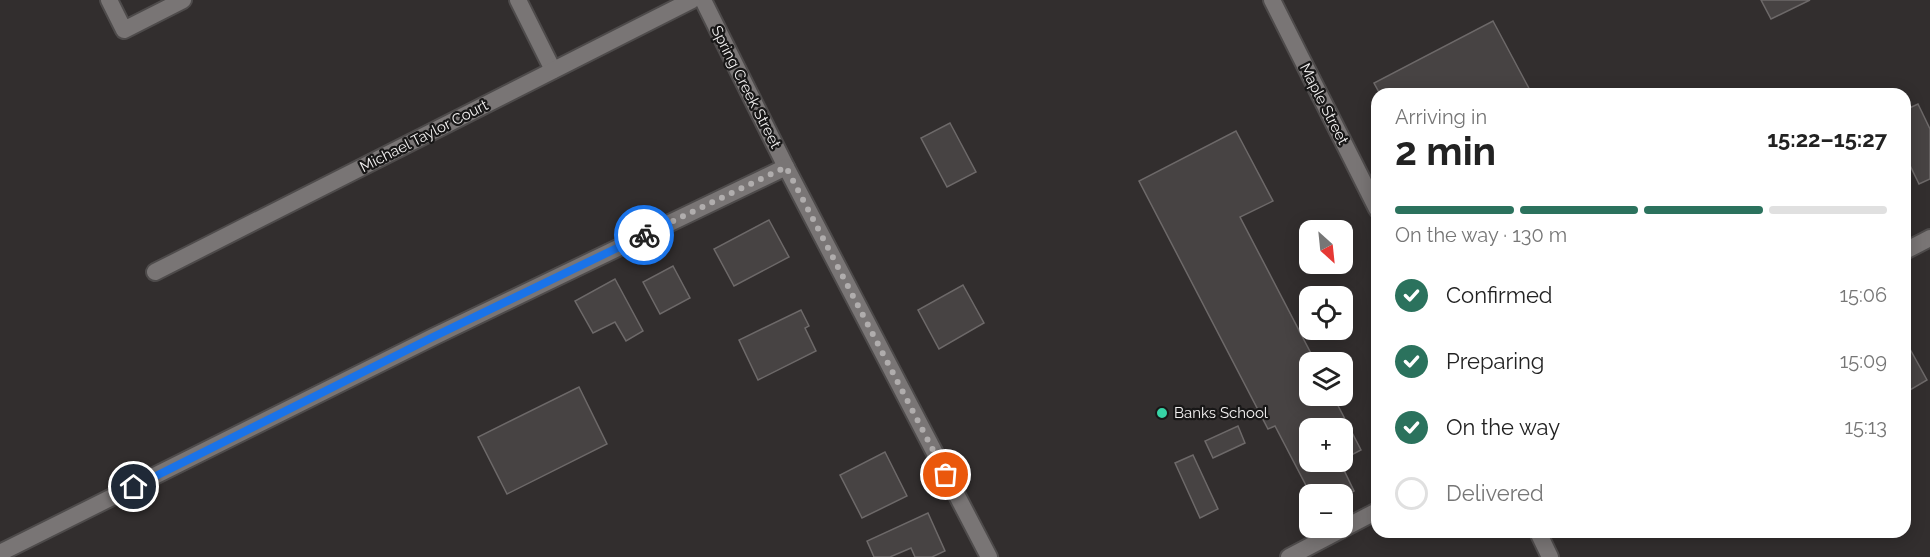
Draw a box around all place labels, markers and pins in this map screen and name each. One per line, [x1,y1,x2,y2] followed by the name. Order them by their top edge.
[1174,404,1269,422] place label: Banks School
[1155,406,1169,420] marker: Banks School
[920,449,971,500] pin
[108,461,159,512] pin

